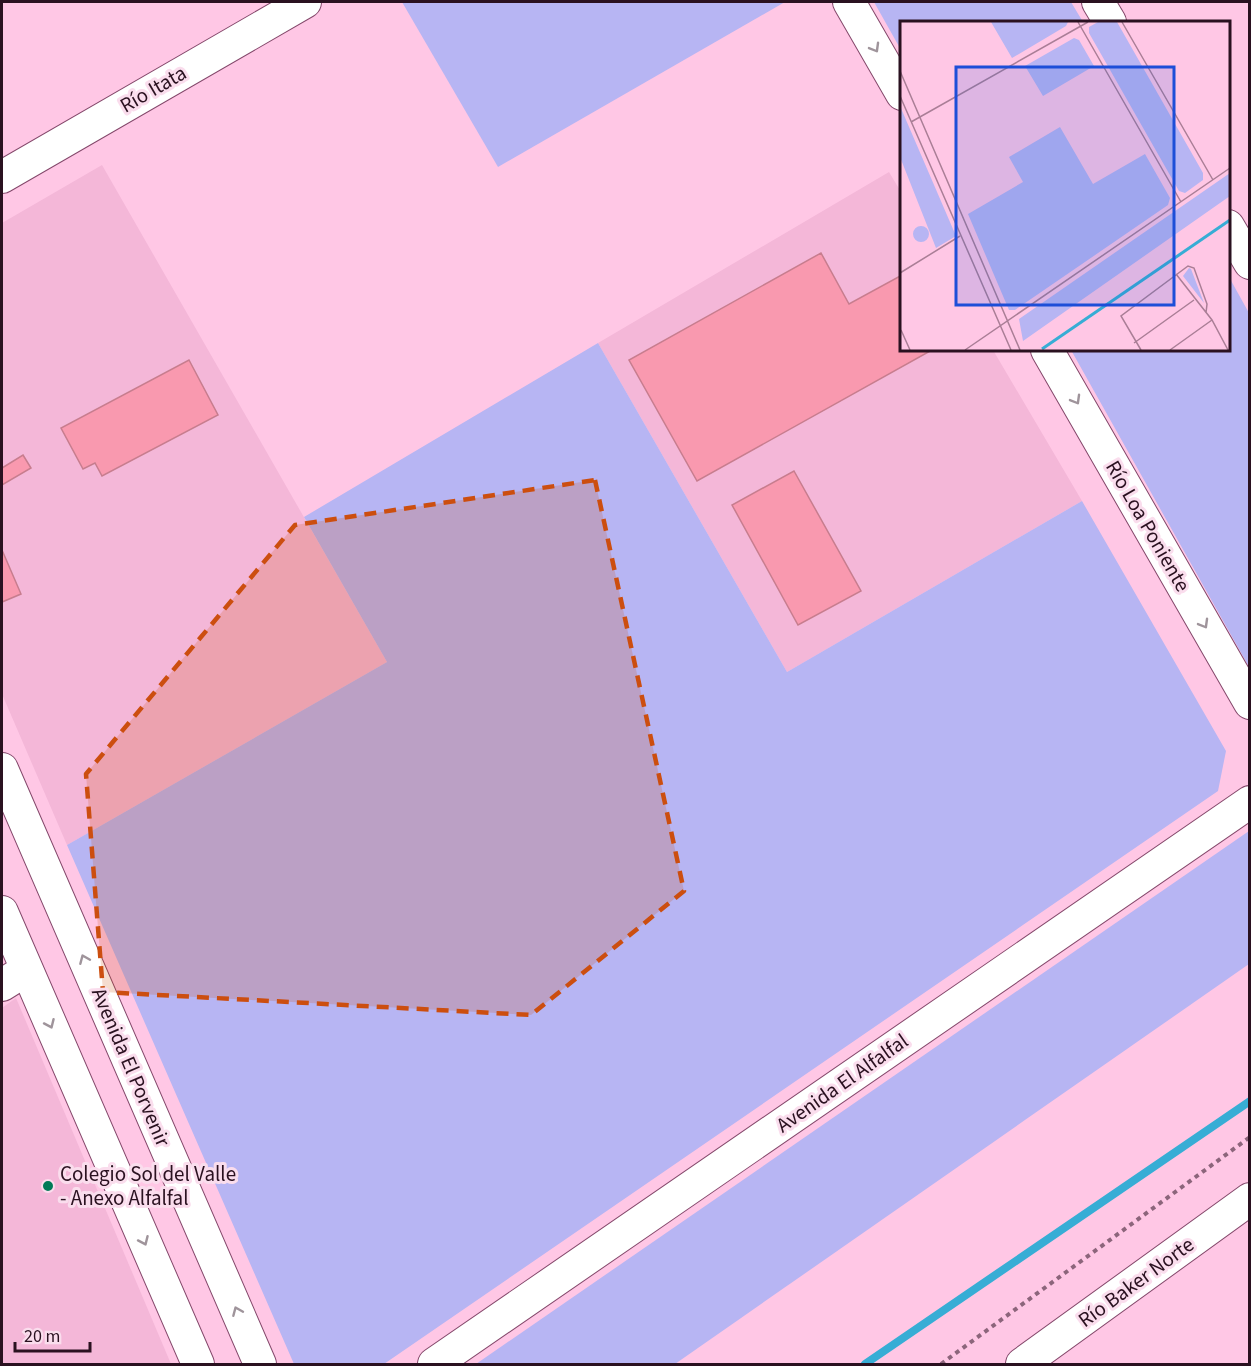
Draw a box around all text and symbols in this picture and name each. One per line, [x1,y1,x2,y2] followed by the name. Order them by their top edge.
[900,21,1230,351] inset map
[868,42,879,52] one-way arrow
[114,58,192,120] street label: Río Itata
[1069,394,1081,404] one-way arrow
[1098,455,1198,597] street label: Río Loa Poniente
[1197,618,1209,628] one-way arrow
[79,954,91,965] one-way arrow
[84,983,178,1152] street label: Avenida El Porvenir
[43,1017,55,1028] one-way arrow
[770,1026,914,1140] street label: Avenida El Alfalfal
[60,1159,236,1213] place label: Colegio Sol del Valle - Anexo Alfalfal
[41,1179,55,1193] marker: Colegio Sol del Valle - Anexo Alfalfal
[1072,1230,1200,1334] street label: Río Baker Norte
[137,1235,149,1246] one-way arrow
[232,1306,244,1317] one-way arrow
[15,1315,90,1353] scale bar
[24,1324,60,1349] text: 20 m

